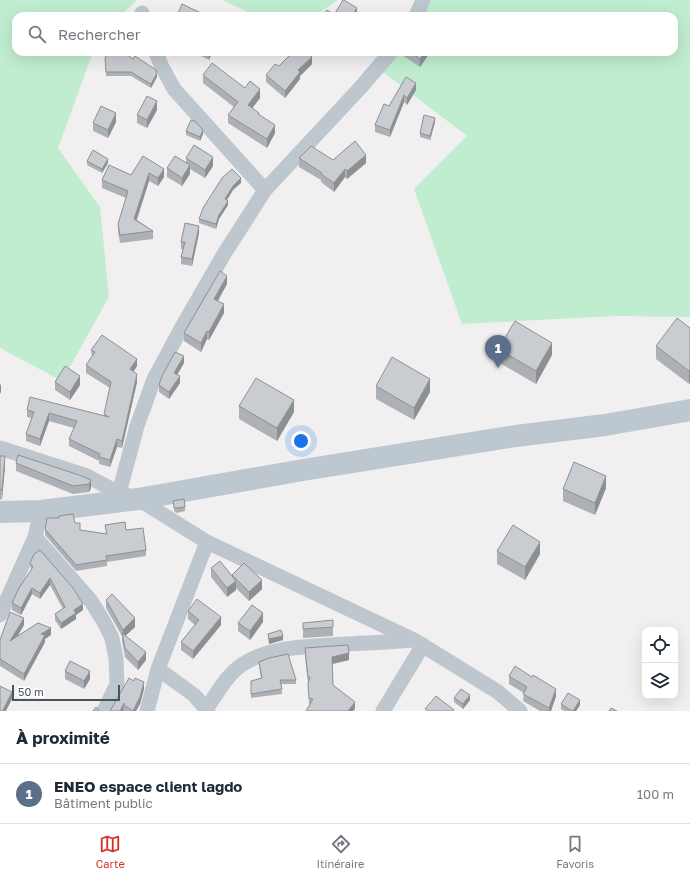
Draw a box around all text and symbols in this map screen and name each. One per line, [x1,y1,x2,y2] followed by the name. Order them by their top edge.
[12,12,678,56] search box
[26,23,48,45] icon: search
[58,25,141,43] text: Rechercher
[485,335,511,368] pin: 1
[291,431,311,451] your location
[642,627,678,699] map controls
[642,627,678,663] button: locate
[642,663,678,699] button: layers
[12,683,120,702] scale bar
[18,685,44,698] text: 50 m
[16,727,110,748] text: À proximité
[54,777,242,795] text: ENEO espace client lagdo
[26,786,32,802] text: 1
[637,786,674,802] text: 100 m
[54,795,153,811] text: Bâtiment public
[96,833,125,870] tab: Carte
[317,833,364,870] tab: Itinéraire
[556,833,594,870] tab: Favoris

